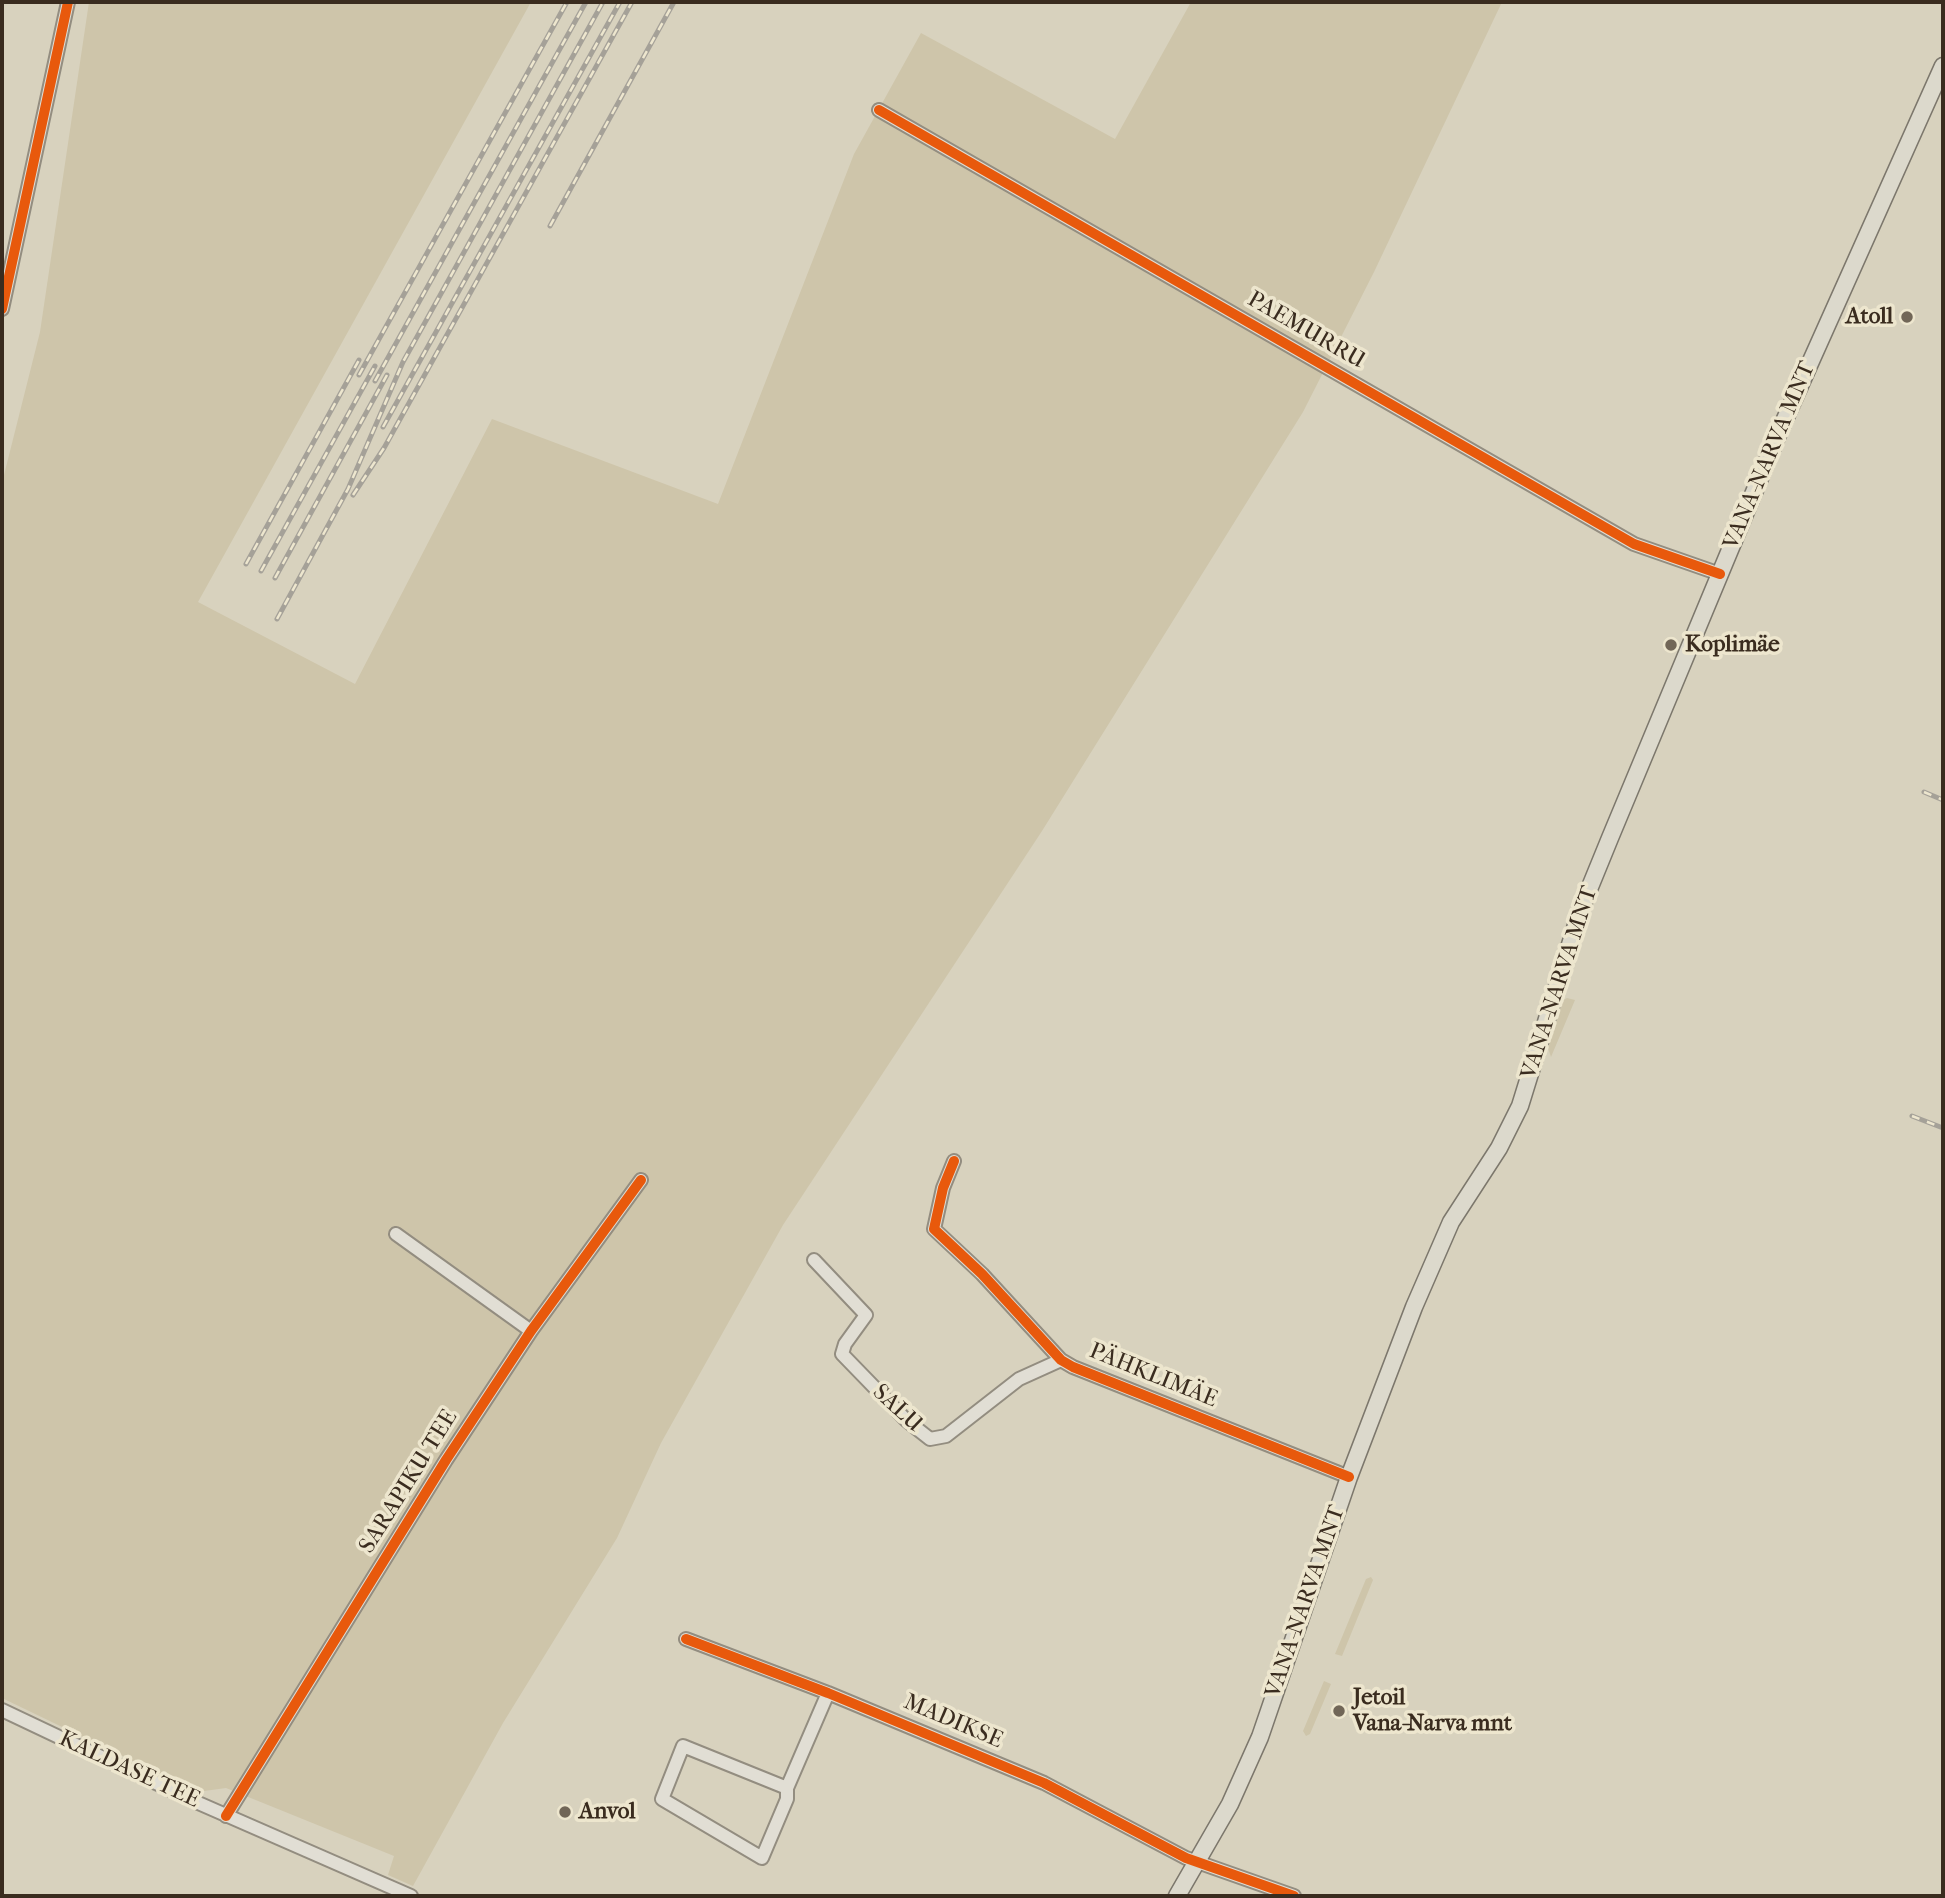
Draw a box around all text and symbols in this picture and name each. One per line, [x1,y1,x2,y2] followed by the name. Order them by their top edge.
[1242,286,1370,376] street label: PAEMURRU
[1846,303,1893,331] place label: Atoll
[1899,309,1915,325] marker: Atoll
[1718,358,1822,554] street label: VANA-NARVA MNT
[1685,631,1780,659] place label: Koplimäe
[1663,637,1679,653] marker: Koplimäe
[1516,883,1604,1083] street label: VANA-NARVA MNT
[1085,1338,1221,1414] street label: PÄHKLIMÄE
[866,1379,928,1439] street label: SALU
[354,1405,464,1559] street label: SARAPIKU TEE
[1260,1502,1352,1702] street label: VANA-NARVA MNT
[1353,1684,1512,1738] place label: Jetoil Vana-Narva mnt
[899,1689,1007,1755] street label: MADIKSE
[1331,1703,1347,1719] marker: Jetoil Vana-Narva mnt
[54,1725,204,1815] street label: KALDASE TEE
[579,1798,636,1826] place label: Anvol
[557,1804,573,1820] marker: Anvol

